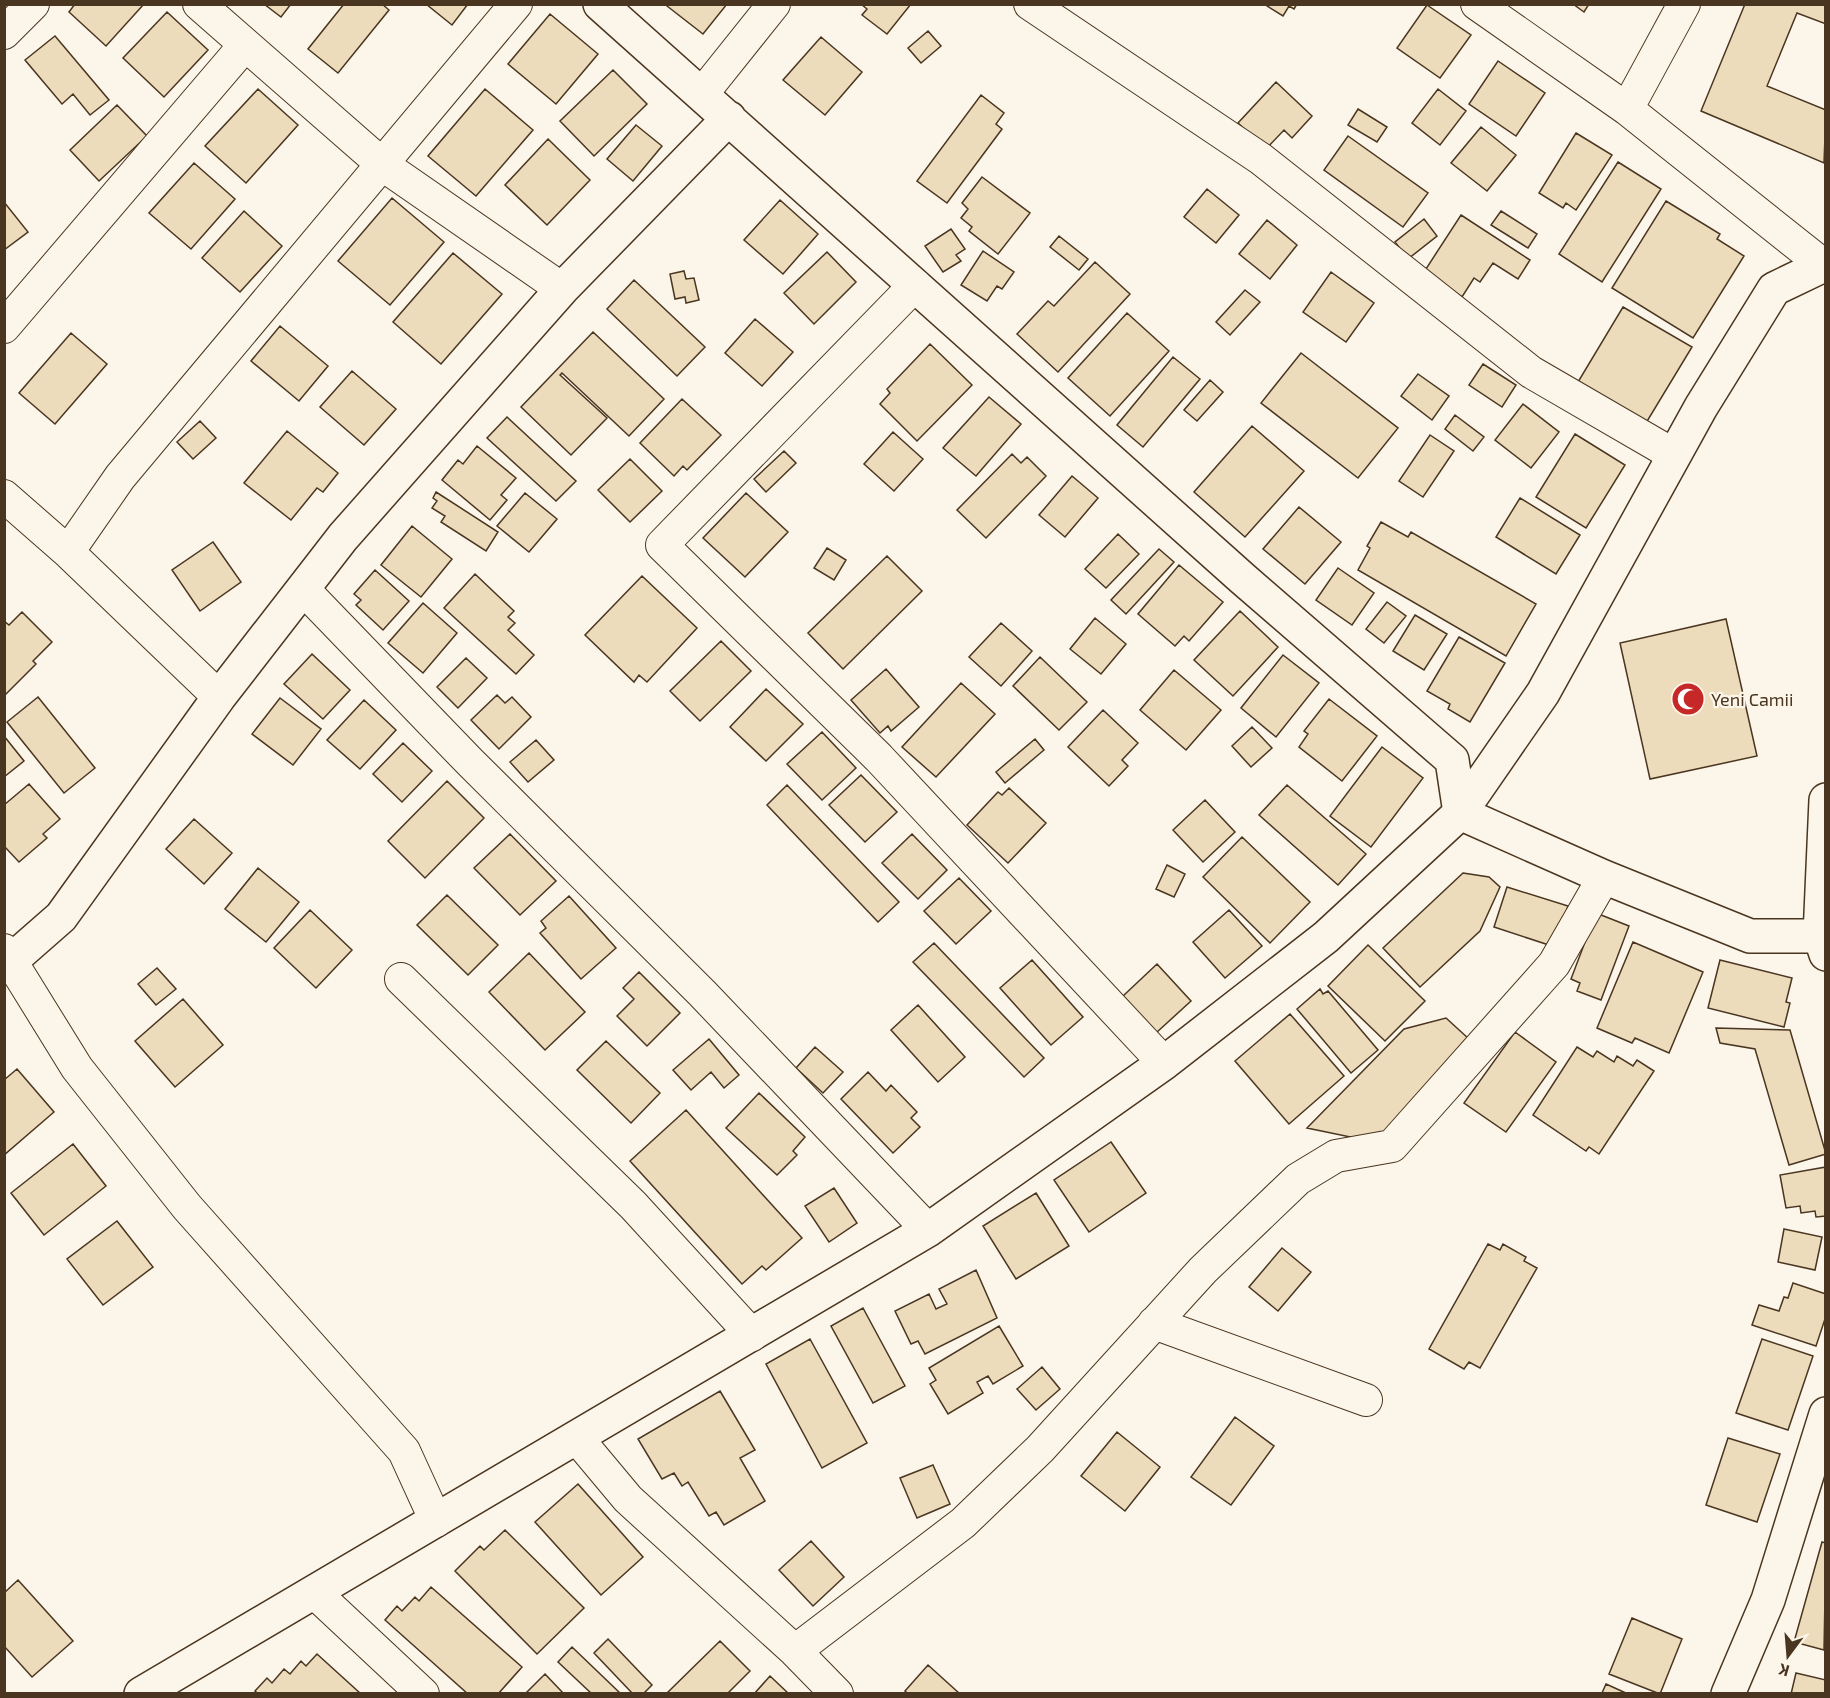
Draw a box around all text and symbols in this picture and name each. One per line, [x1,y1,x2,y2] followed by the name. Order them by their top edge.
[1670,681,1706,717] mosque icon: Yeni Camii
[1711,688,1794,710] place label: Yeni Camii
[1758,1626,1818,1686] north arrow
[1775,1660,1791,1681] text: K

